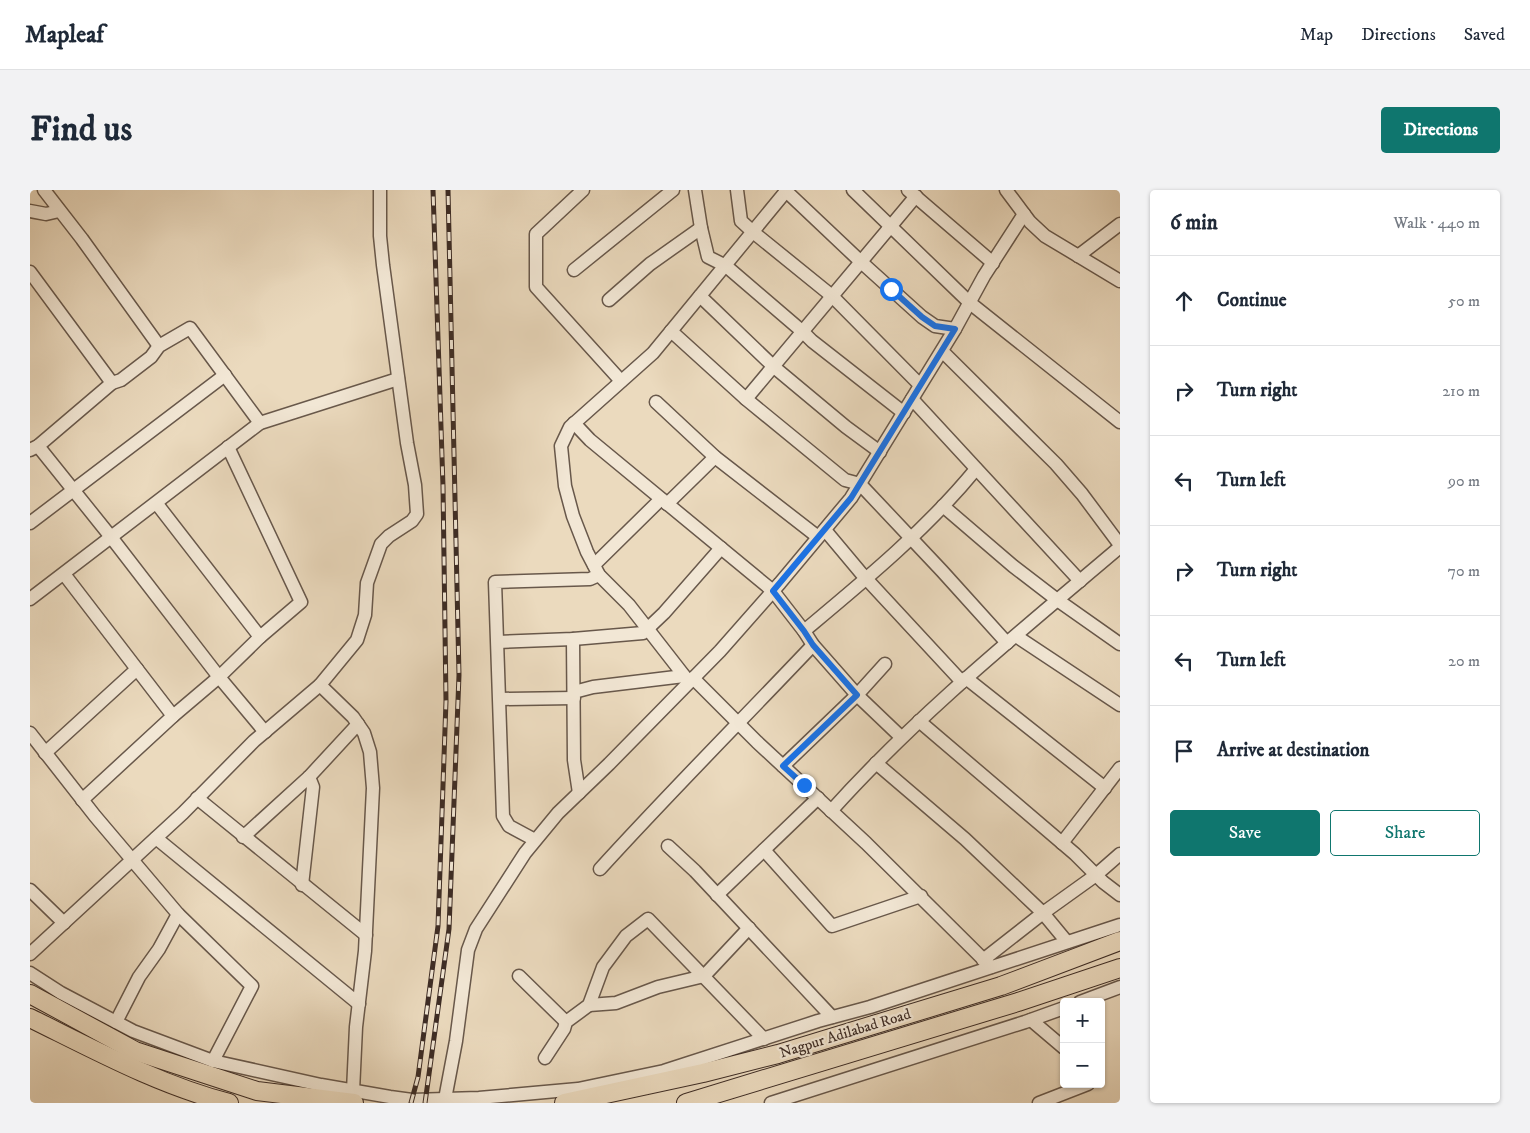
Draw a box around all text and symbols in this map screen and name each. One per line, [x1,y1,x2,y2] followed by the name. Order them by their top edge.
[25,20,104,50] text: Mapleaf
[1300,24,1333,46] text: Map
[1361,24,1436,46] text: Directions
[1464,24,1505,46] text: Saved
[1381,107,1500,153] button: Directions
[30,108,132,152] text: Find us
[1170,210,1218,236] text: 6 min
[1394,213,1480,233] text: Walk · 440 m
[880,278,903,301] route start
[1170,287,1198,315] icon: ahead
[1217,289,1287,312] text: Continue
[1448,291,1480,311] text: 50 m
[1170,377,1198,405] icon: right
[1217,379,1297,402] text: Turn right
[1442,381,1480,401] text: 210 m
[1170,467,1198,495] icon: left
[1217,469,1286,492] text: Turn left
[1448,471,1480,491] text: 90 m
[1170,557,1198,585] icon: right
[1217,559,1297,582] text: Turn right
[1448,561,1480,581] text: 70 m
[1170,647,1198,675] icon: left
[1217,649,1286,672] text: Turn left
[1448,651,1480,671] text: 20 m
[1170,737,1198,765] icon: arrive
[1217,739,1369,762] text: Arrive at destination
[793,774,816,797] route end
[1170,810,1320,856] button: Save
[1330,810,1480,856] button: Share
[1060,998,1105,1088] map controls
[1060,998,1105,1043] button: +
[777,1004,914,1062] street label: Nagpur Adilabad Road
[1060,1043,1105,1088] button: −

